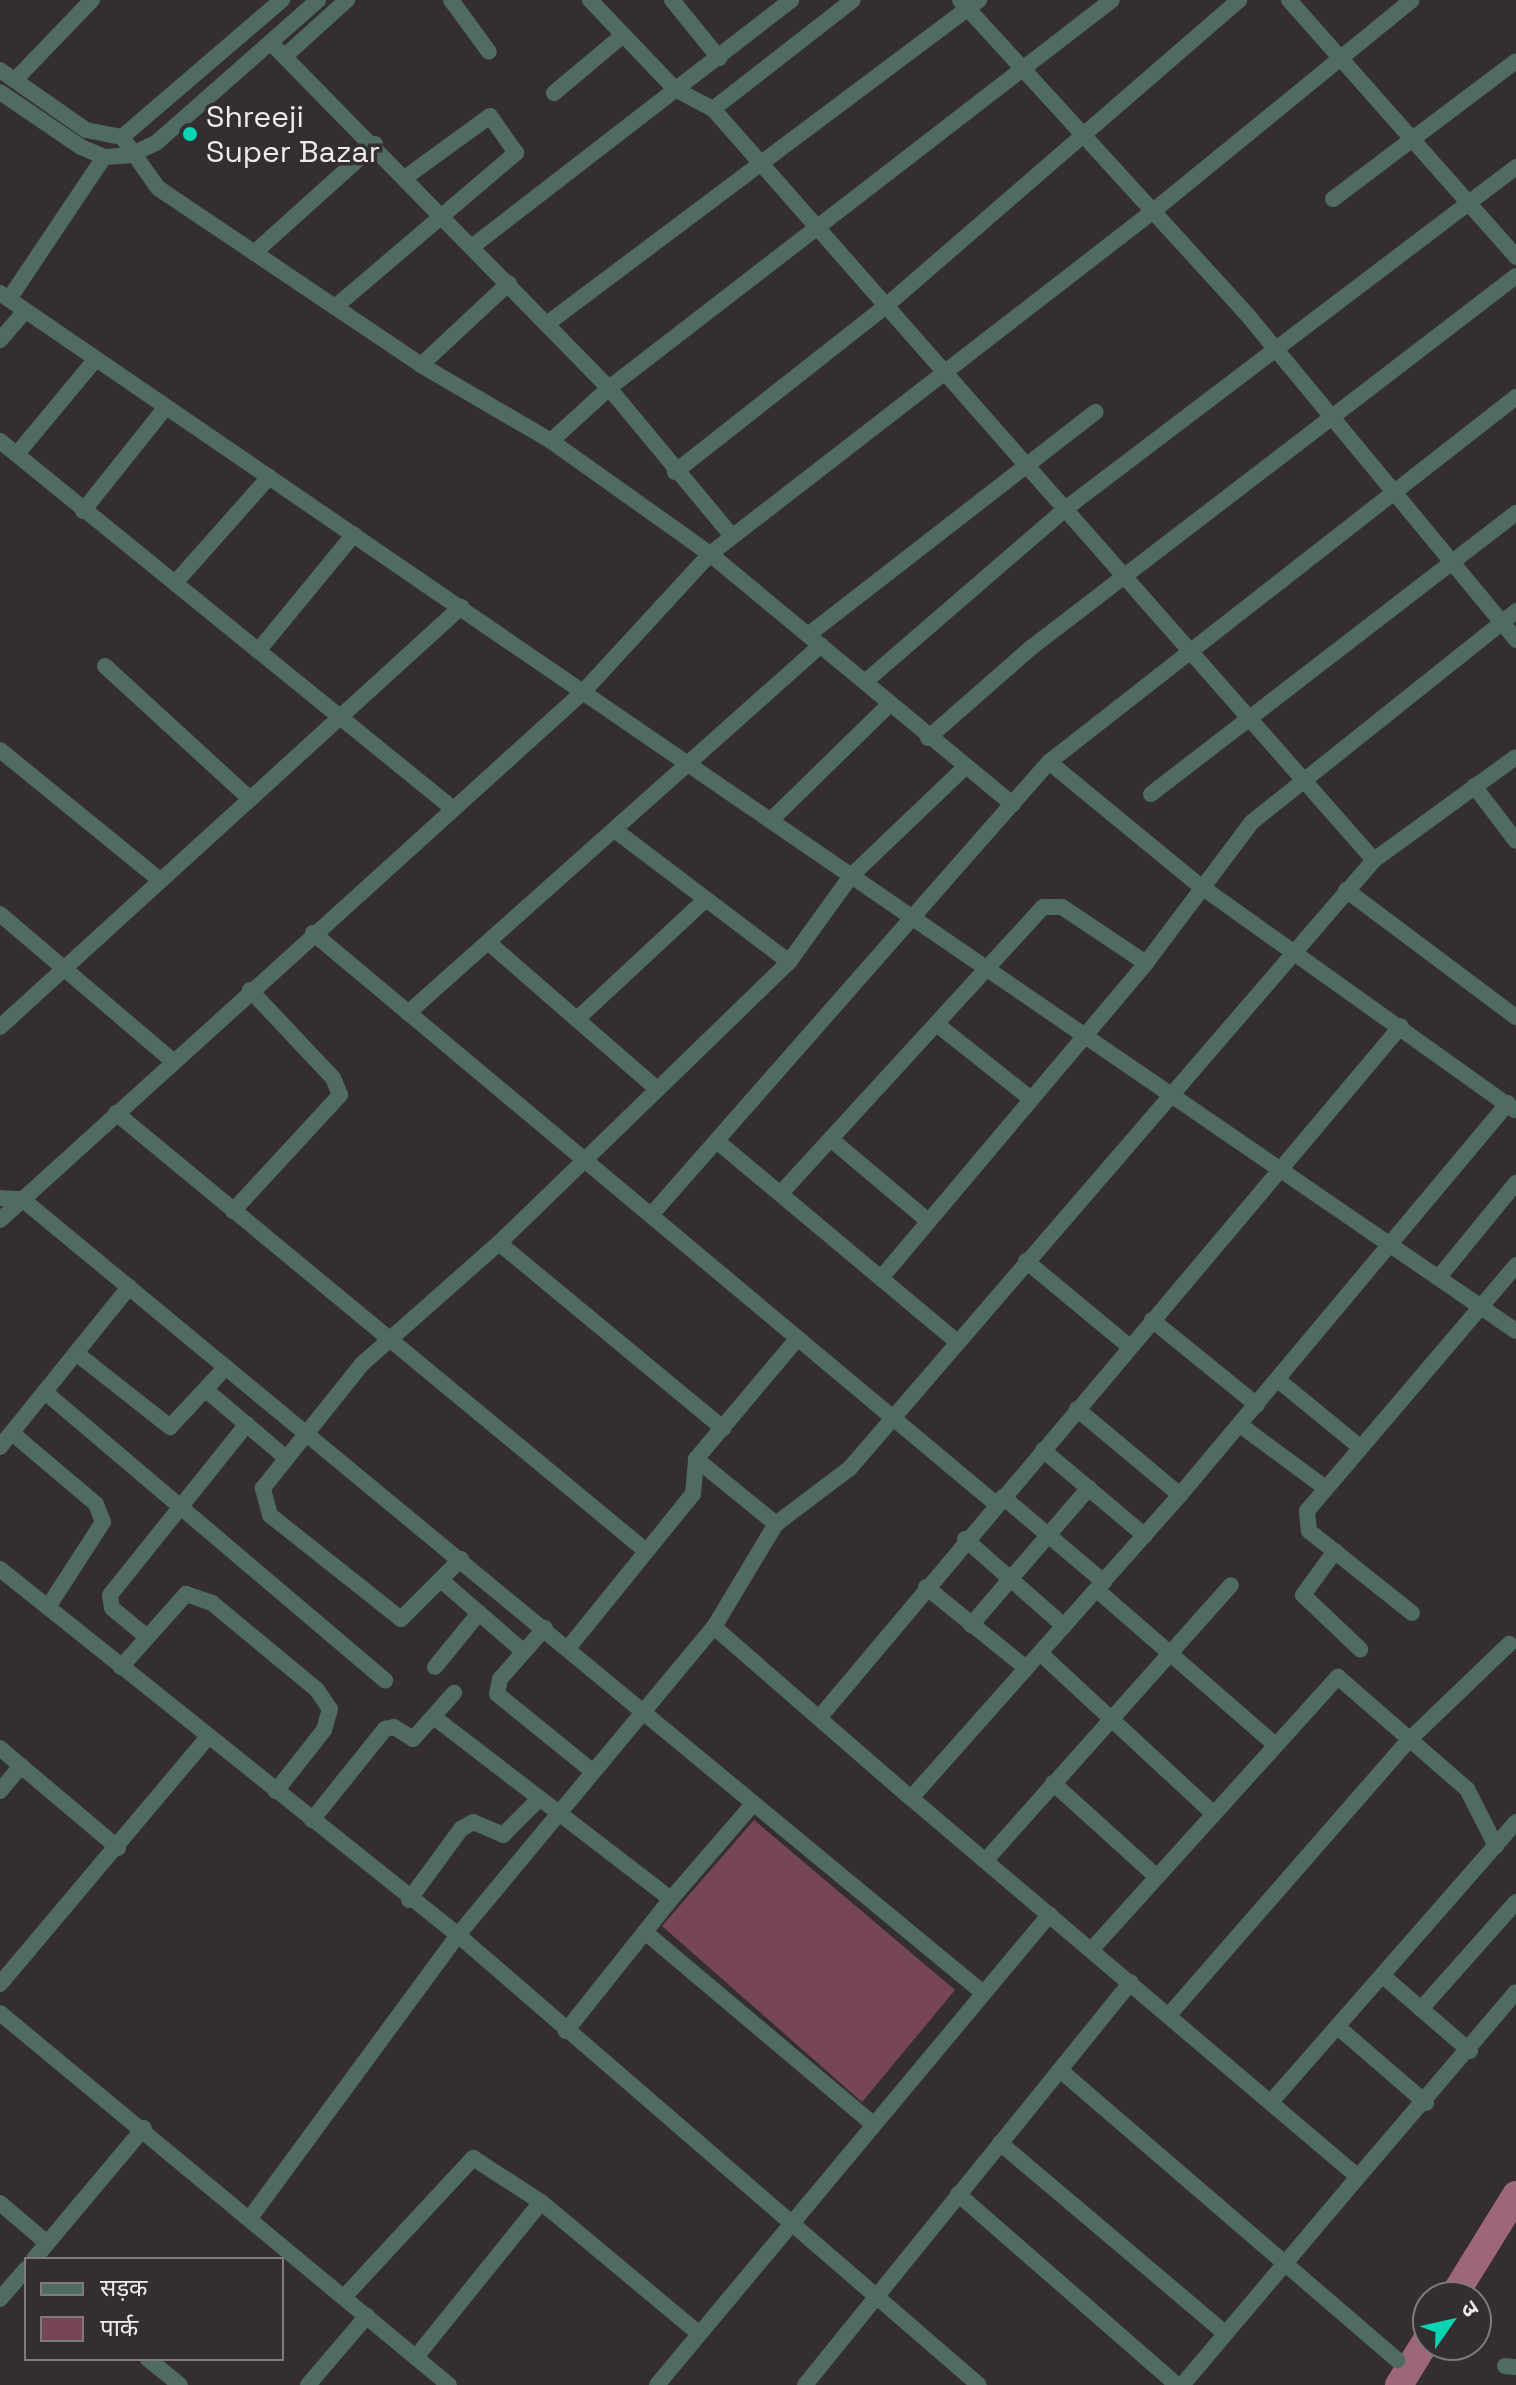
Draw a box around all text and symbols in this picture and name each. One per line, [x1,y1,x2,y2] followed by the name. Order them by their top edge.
[206,99,380,170] place label: Shreeji Super Bazar
[181,125,199,143] marker: Shreeji Super Bazar
[24,2257,284,2361] legend
[100,2272,148,2303] text: सड़क
[1412,2281,1492,2361] north arrow
[1455,2296,1485,2322] text: उ
[100,2312,138,2343] text: पार्क

